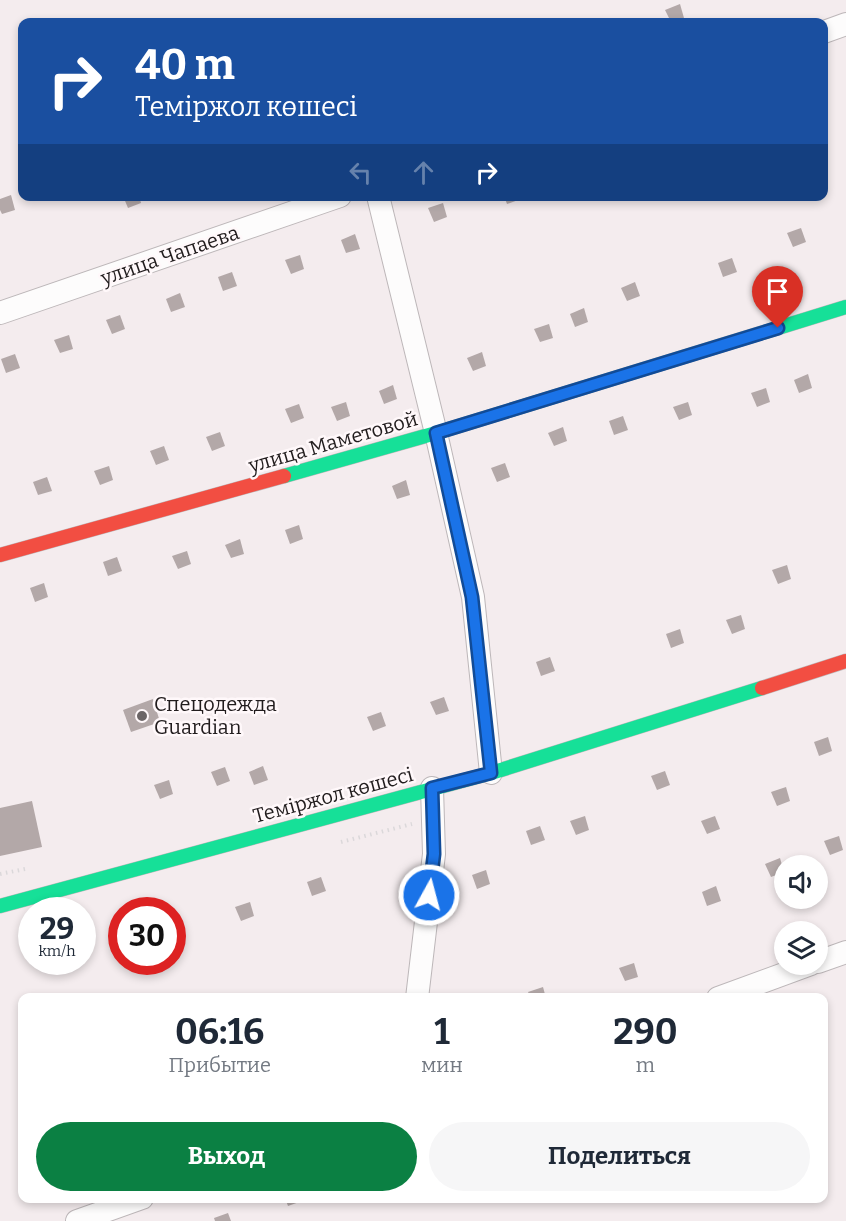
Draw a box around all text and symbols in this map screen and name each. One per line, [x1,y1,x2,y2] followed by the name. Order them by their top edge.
[135,40,235,90] text: 40 m
[36,42,114,120] icon: right
[135,91,357,123] text: Теміржол көшесі
[344,156,377,189] icon: left
[407,156,440,189] icon: ahead
[470,156,503,189] icon: right
[97,220,242,290] street label: улица Чапаева
[752,266,803,328] pin
[761,275,794,308] icon: arrive
[245,406,420,478] street label: улица Маметовой
[154,692,277,739] place label: Спецодежда Guardian
[135,709,149,723] marker: Спецодежда Guardian
[250,762,416,828] street label: Теміржол көшесі
[774,855,828,975] map controls
[774,855,828,909] button: sound
[397,863,461,927] position arrow
[108,897,186,975] speed limit sign: 30
[40,911,74,947] text: 29
[774,921,828,975] button: layers
[38,942,76,960] text: km/h
[175,1010,264,1054] text: 06:16
[434,1010,450,1054] text: 1
[613,1010,678,1054] text: 290
[168,1053,271,1077] text: Прибытие
[421,1053,463,1077] text: мин
[636,1053,655,1077] text: m
[36,1122,417,1191] button: Выход
[429,1122,810,1191] button: Поделиться

